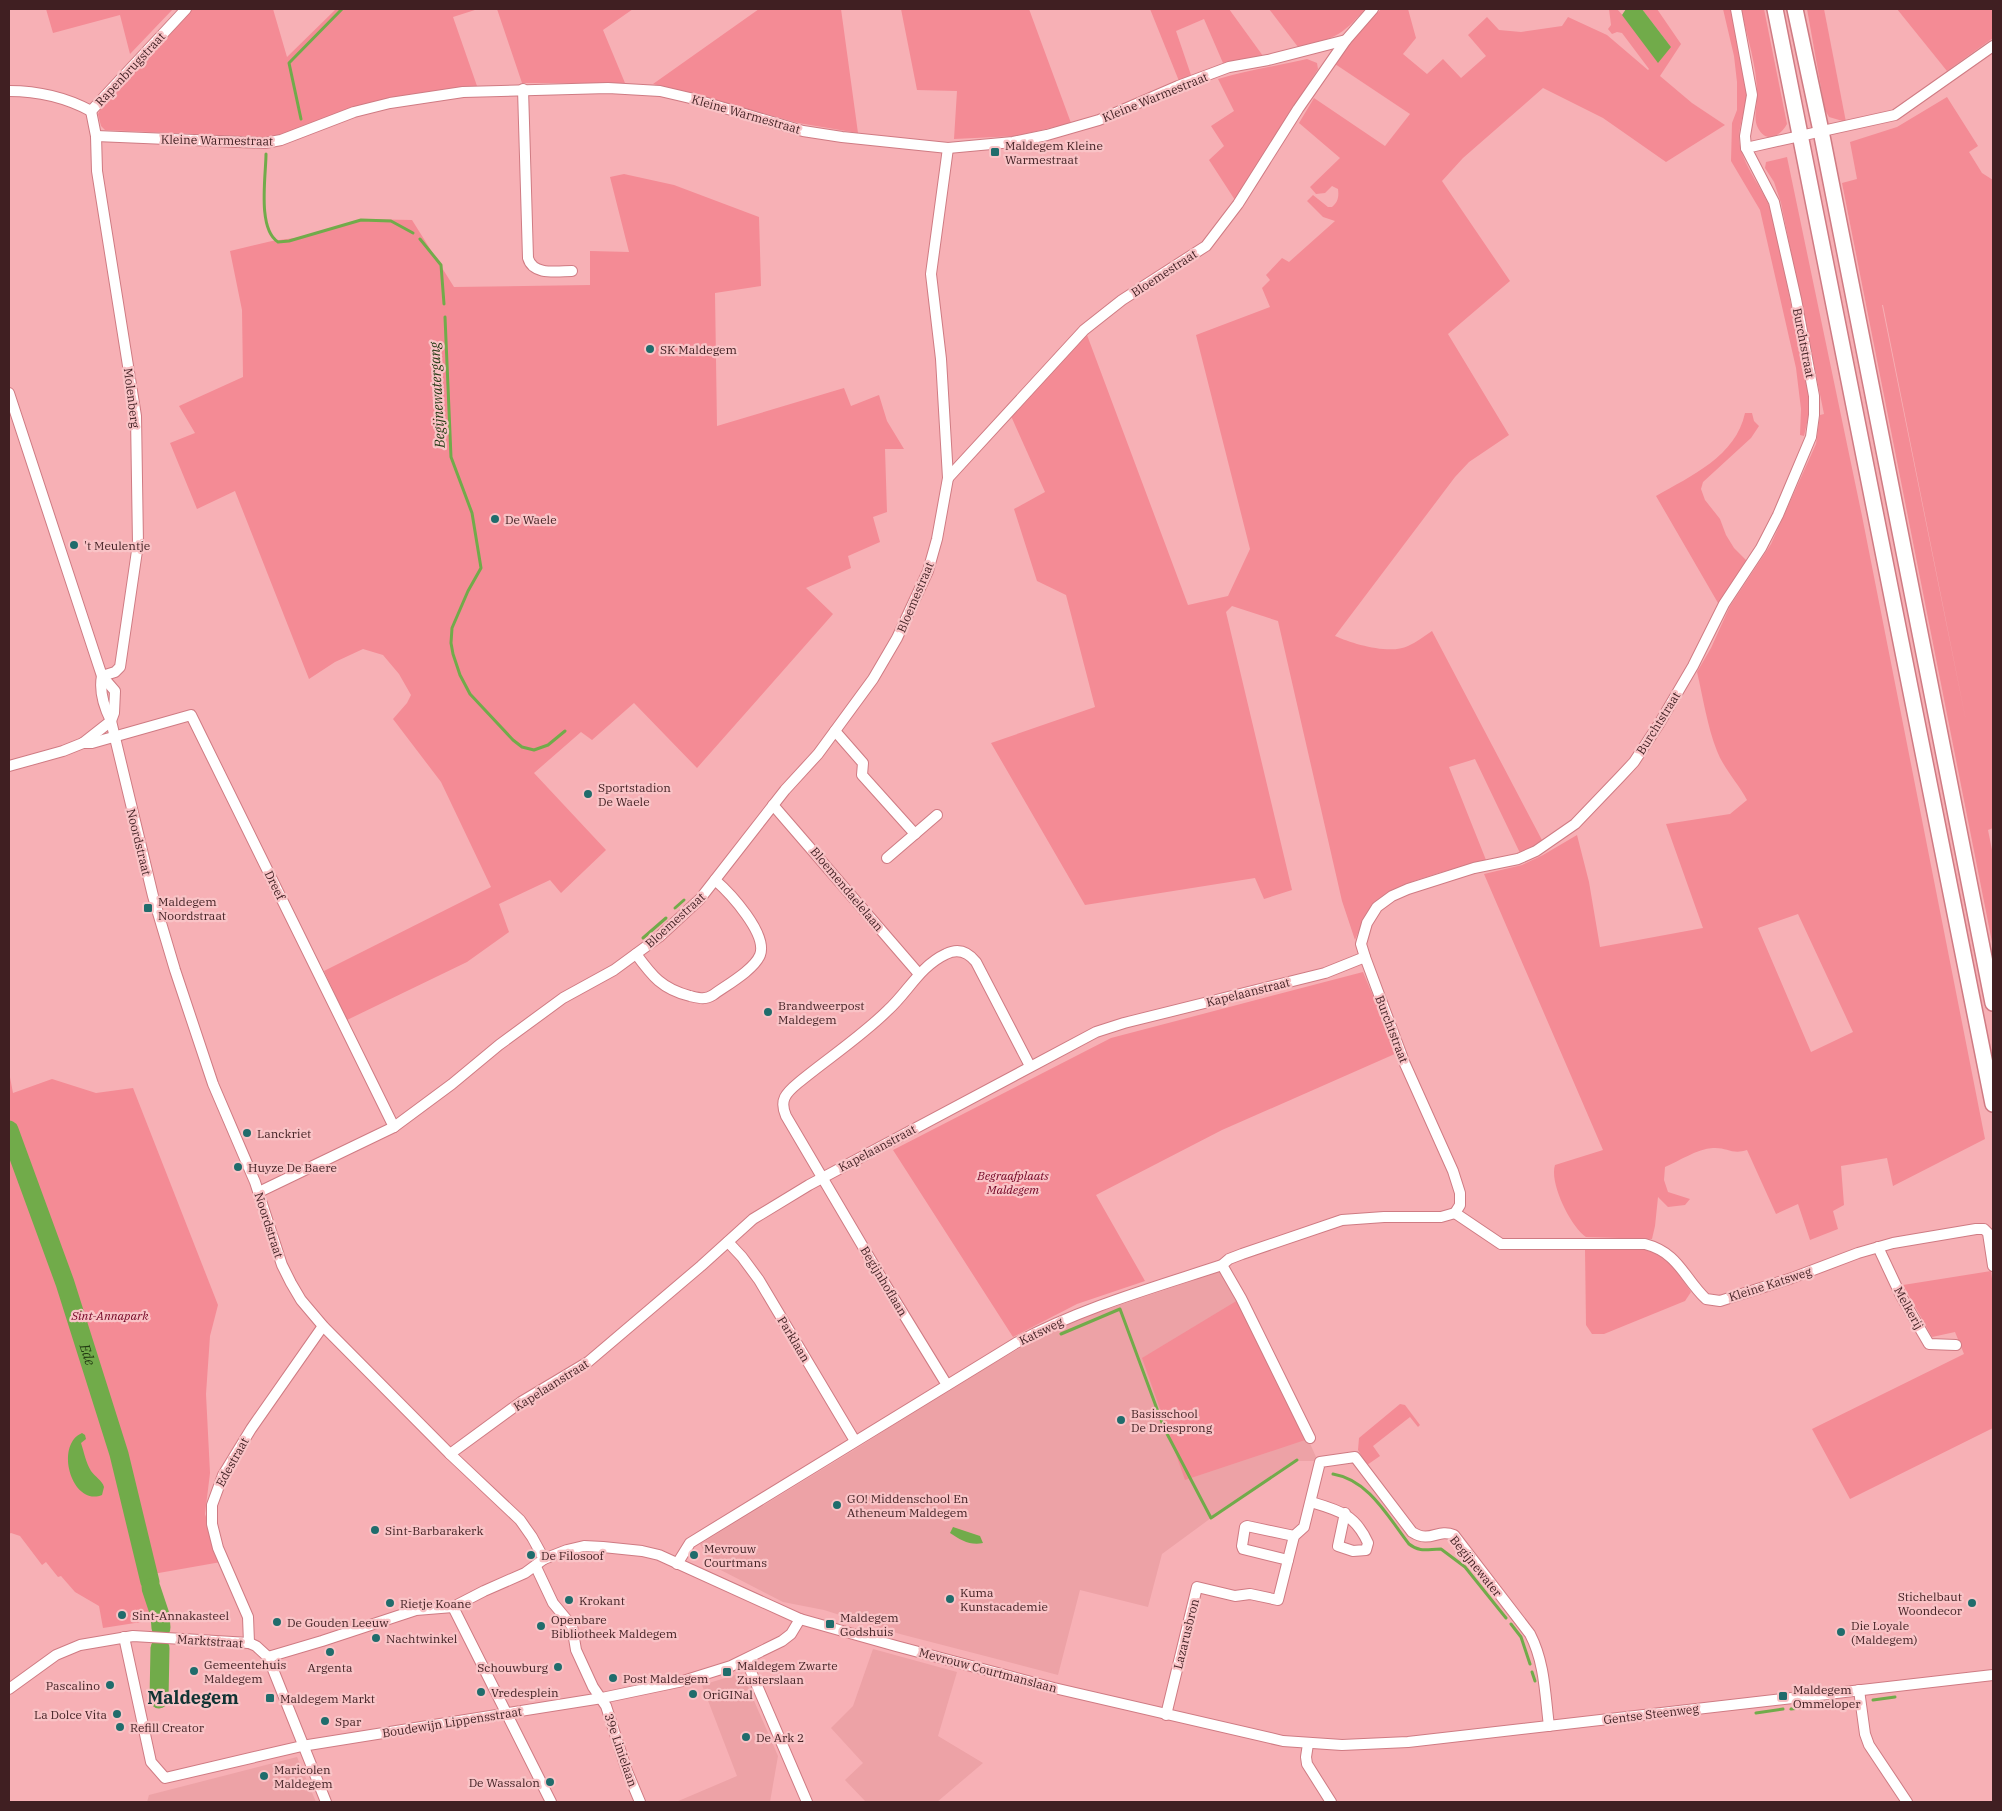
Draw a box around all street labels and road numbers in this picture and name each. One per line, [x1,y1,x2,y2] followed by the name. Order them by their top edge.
[92,29,168,109] street label: Rapenbrugstraat
[1100,69,1210,125] street label: Kleine Warmestraat
[690,91,802,137] street label: Kleine Warmestraat
[161,132,273,148] street label: Kleine Warmestraat
[1128,246,1200,300] street label: Bloemestraat
[1790,307,1818,379] street label: Burchtstraat
[121,367,143,429] street label: Molenberg
[893,559,937,635] street label: Bloemestraat
[1633,689,1683,757] street label: Burchtstraat
[123,807,155,877] street label: Noordstraat
[807,844,887,934] street label: Bloemendaelelaan
[262,868,289,903] street label: Dreef
[642,889,708,951] street label: Bloemestraat
[1205,974,1291,1010] street label: Kapelaanstraat
[1372,993,1412,1065] street label: Burchtstraat
[836,1121,918,1175] street label: Kapelaanstraat
[251,1190,287,1260] street label: Noordstraat
[857,1243,911,1319] street label: Begijnhoflaan
[1727,1263,1814,1304] street label: Kleine Katsweg
[1891,1284,1927,1332] street label: Melkerij
[775,1313,814,1365] street label: Parklaan
[1017,1314,1066,1348] street label: Katsweg
[511,1356,591,1414] street label: Kapelaanstraat
[212,1435,252,1489] street label: Edestraat
[1447,1532,1506,1600] street label: Begijnewater
[1170,1597,1202,1671] street label: Lazarusbron
[177,1631,243,1651] street label: Marktstraat
[917,1644,1059,1696] street label: Mevrouw Courtmanslaan
[1602,1701,1700,1727] street label: Gentse Steenweg
[381,1704,523,1740] street label: Boudewijn Lippensstraat
[601,1711,641,1789] street label: 39e Linielaan

